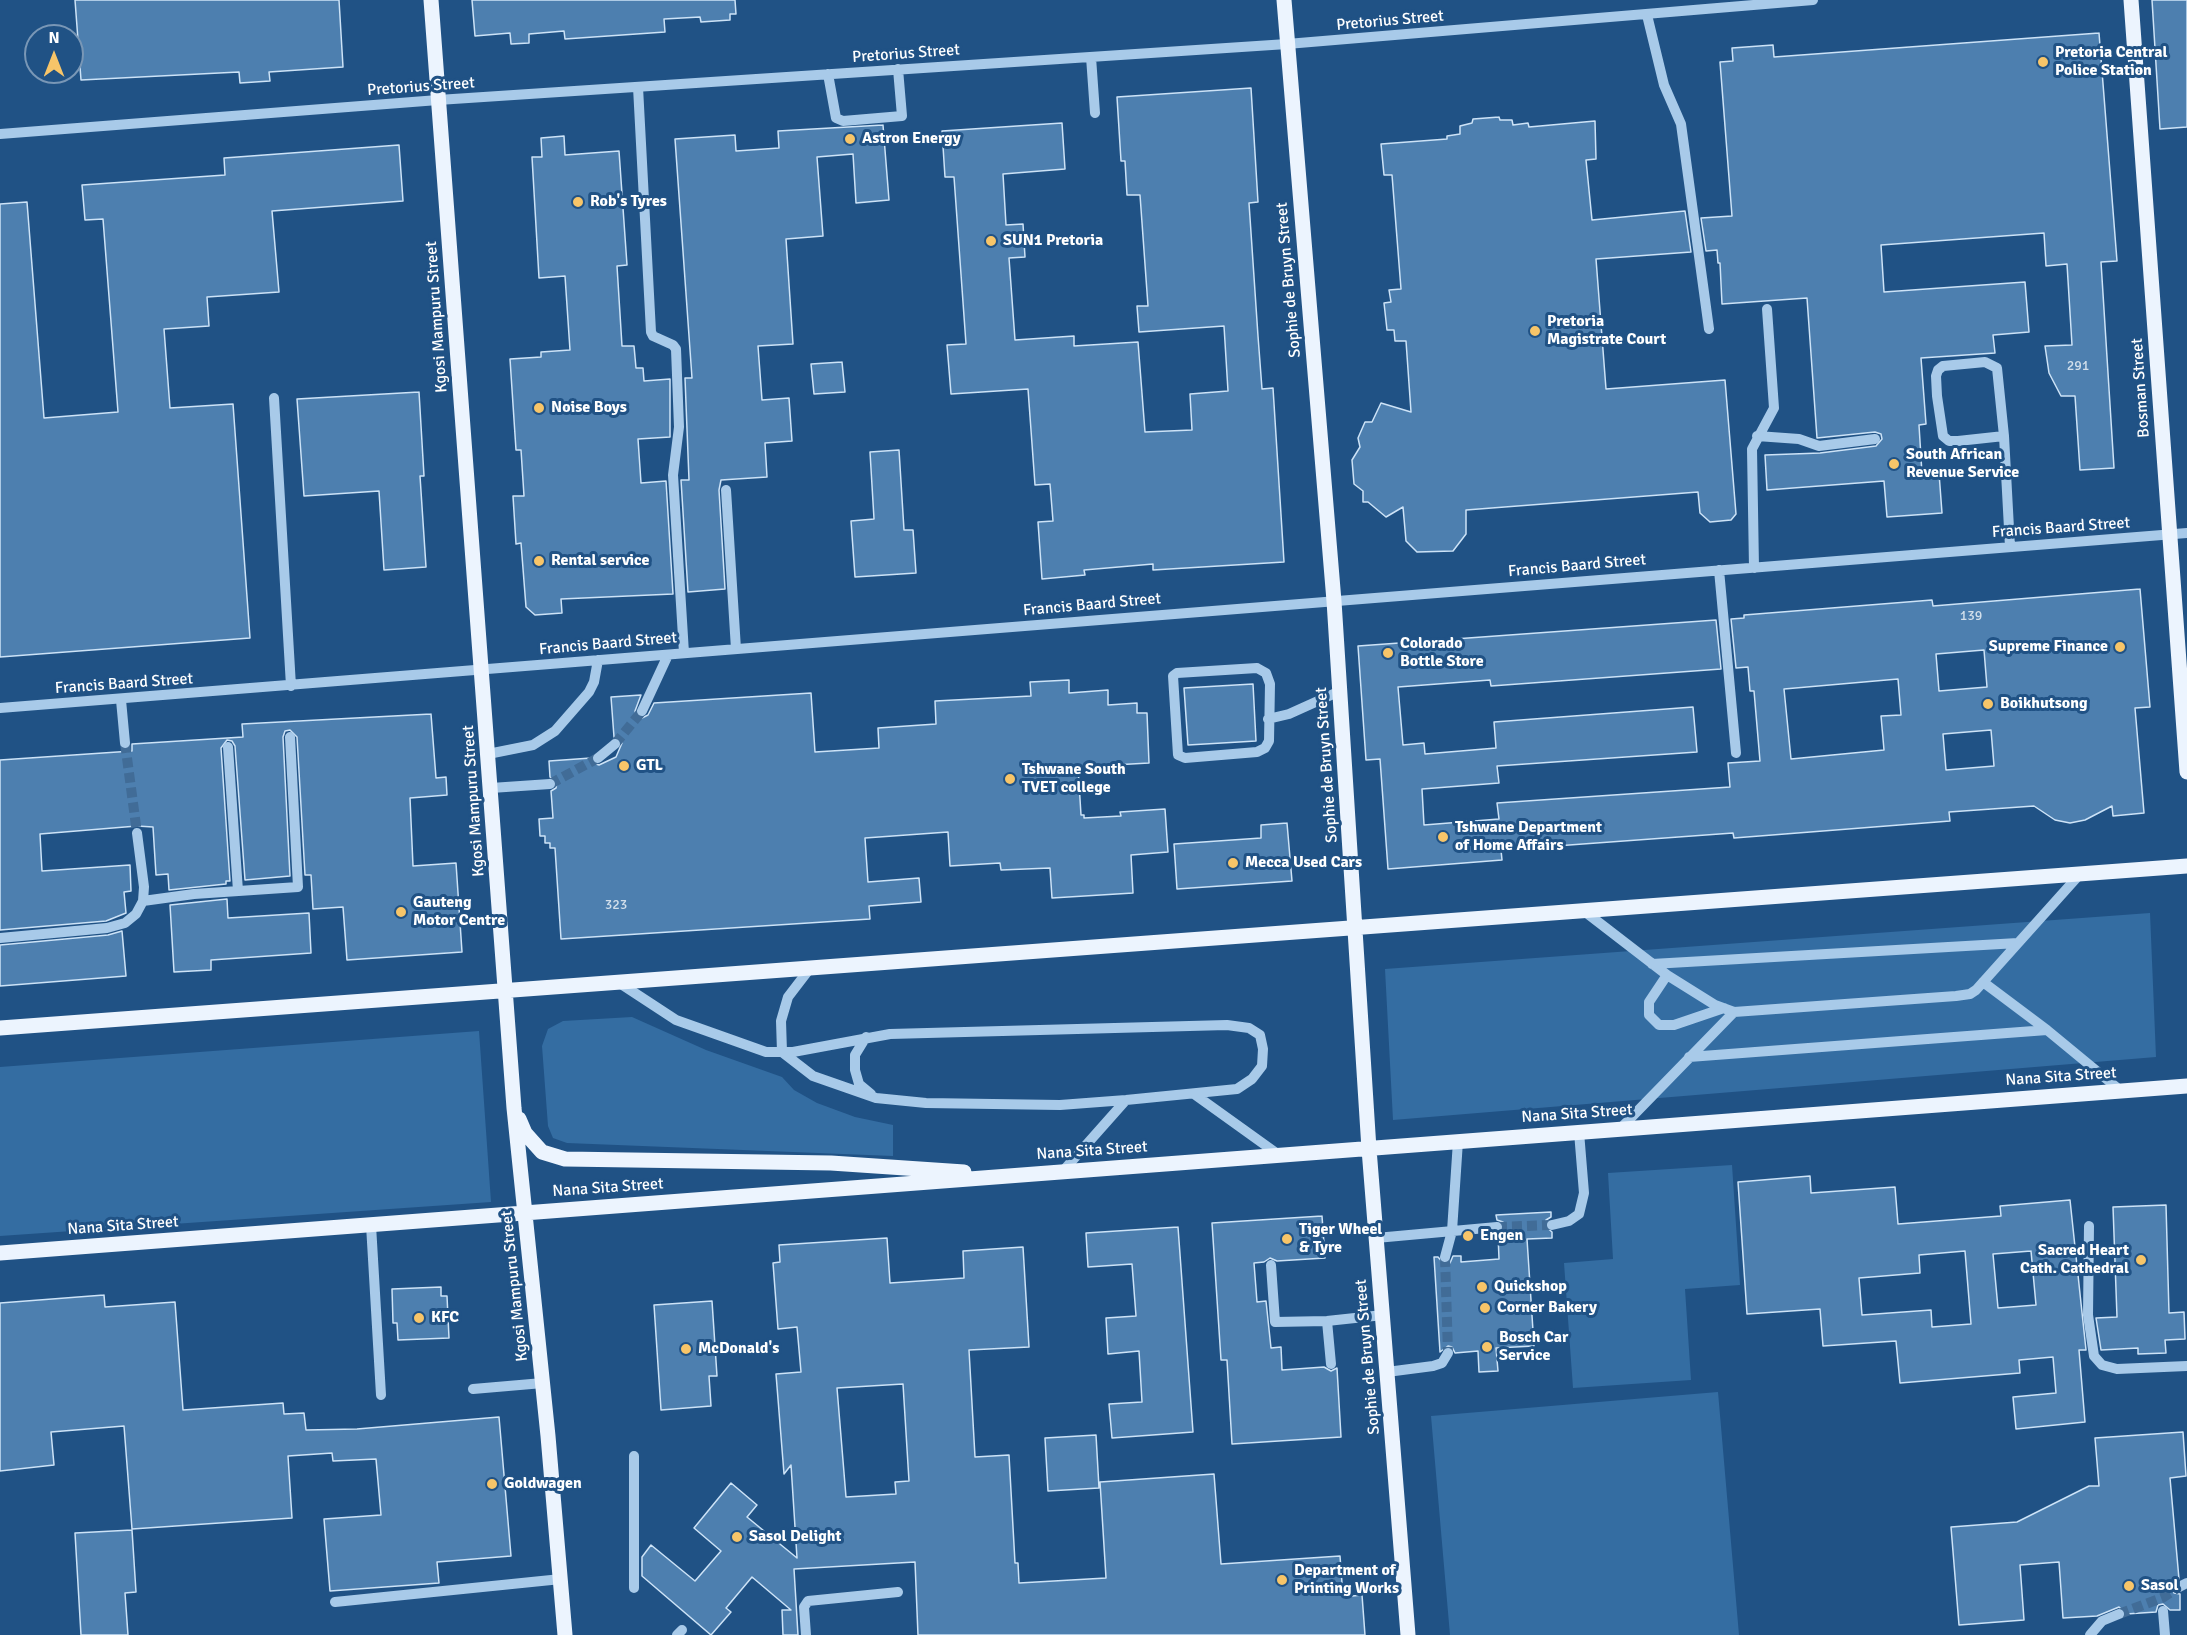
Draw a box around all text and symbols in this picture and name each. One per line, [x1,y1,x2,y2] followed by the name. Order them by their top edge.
[1336,7,1444,35] street label: Pretorius Street
[24,24,84,84] north arrow
[48,28,60,48] text: N
[852,41,960,67] street label: Pretorius Street
[2055,43,2167,81] place label: Pretoria Central Police Station
[2036,55,2050,69] marker: Pretoria Central Police Station
[367,74,475,100] street label: Pretorius Street
[862,129,961,149] place label: Astron Energy
[843,132,857,146] marker: Astron Energy
[590,192,667,212] place label: Rob's Tyres
[571,195,585,209] marker: Rob's Tyres
[1273,202,1305,358] street label: Sophie de Bruyn Street
[1003,231,1103,251] place label: SUN1 Pretoria
[984,234,998,248] marker: SUN1 Pretoria
[422,241,452,393] street label: Kgosi Mampuru Street
[1547,312,1666,350] place label: Pretoria Magistrate Court
[1528,324,1542,338] marker: Pretoria Magistrate Court
[2128,338,2154,438] street label: Bosman Street
[2067,358,2089,374] house number: 291
[551,398,627,418] place label: Noise Boys
[532,401,546,415] marker: Noise Boys
[1906,445,2019,483] place label: South African Revenue Service
[1887,457,1901,471] marker: South African Revenue Service
[1991,514,2131,542] street label: Francis Baard Street
[1507,550,1647,582] street label: Francis Baard Street
[551,551,650,571] place label: Rental service
[532,554,546,568] marker: Rental service
[1022,589,1162,621] street label: Francis Baard Street
[1960,608,1982,624] house number: 139
[538,628,678,660] street label: Francis Baard Street
[1400,634,1484,672] place label: Colorado Bottle Store
[1989,637,2108,657] place label: Supreme Finance
[2113,640,2127,654] marker: Supreme Finance
[1381,646,1395,660] marker: Colorado Bottle Store
[54,670,194,698] street label: Francis Baard Street
[1312,687,1342,843] street label: Sophie de Bruyn Street
[2000,694,2088,714] place label: Boikhutsong
[1981,697,1995,711] marker: Boikhutsong
[459,725,489,877] street label: Kgosi Mampuru Street
[636,756,663,776] place label: GTL
[617,759,631,773] marker: GTL
[1022,760,1126,798] place label: Tshwane South TVET college
[1003,772,1017,786] marker: Tshwane South TVET college
[1455,818,1602,856] place label: Tshwane Department of Home Affairs
[1436,830,1450,844] marker: Tshwane Department of Home Affairs
[1245,853,1362,873] place label: Mecca Used Cars
[1226,856,1240,870] marker: Mecca Used Cars
[413,893,505,931] place label: Gauteng Motor Centre
[605,897,627,913] house number: 323
[394,905,408,919] marker: Gauteng Motor Centre
[2005,1064,2117,1090] street label: Nana Sita Street
[1521,1101,1633,1127] street label: Nana Sita Street
[1036,1138,1148,1164] street label: Nana Sita Street
[552,1175,664,1201] street label: Nana Sita Street
[498,1210,532,1362] street label: Kgosi Mampuru Street
[67,1213,179,1239] street label: Nana Sita Street
[1299,1220,1382,1258] place label: Tiger Wheel & Tyre
[1480,1226,1523,1246] place label: Engen
[1461,1229,1475,1243] marker: Engen
[1280,1232,1294,1246] marker: Tiger Wheel & Tyre
[2020,1241,2129,1279] place label: Sacred Heart Cath. Cathedral
[2134,1253,2148,1267] marker: Sacred Heart Cath. Cathedral
[1494,1277,1567,1297] place label: Quickshop
[1352,1279,1384,1435] street label: Sophie de Bruyn Street
[1475,1280,1489,1294] marker: Quickshop
[1497,1298,1597,1318] place label: Corner Bakery
[1478,1301,1492,1315] marker: Corner Bakery
[431,1308,459,1328] place label: KFC
[412,1311,426,1325] marker: KFC
[1499,1328,1568,1366] place label: Bosch Car Service
[698,1339,779,1359] place label: McDonald's
[1480,1340,1494,1354] marker: Bosch Car Service
[679,1342,693,1356] marker: McDonald's
[504,1474,582,1494] place label: Goldwagen
[485,1477,499,1491] marker: Goldwagen
[749,1527,842,1547] place label: Sasol Delight
[730,1530,744,1544] marker: Sasol Delight
[1294,1561,1399,1599] place label: Department of Printing Works
[1275,1573,1289,1587] marker: Department of Printing Works
[2141,1576,2179,1596] place label: Sasol
[2122,1579,2136,1593] marker: Sasol

